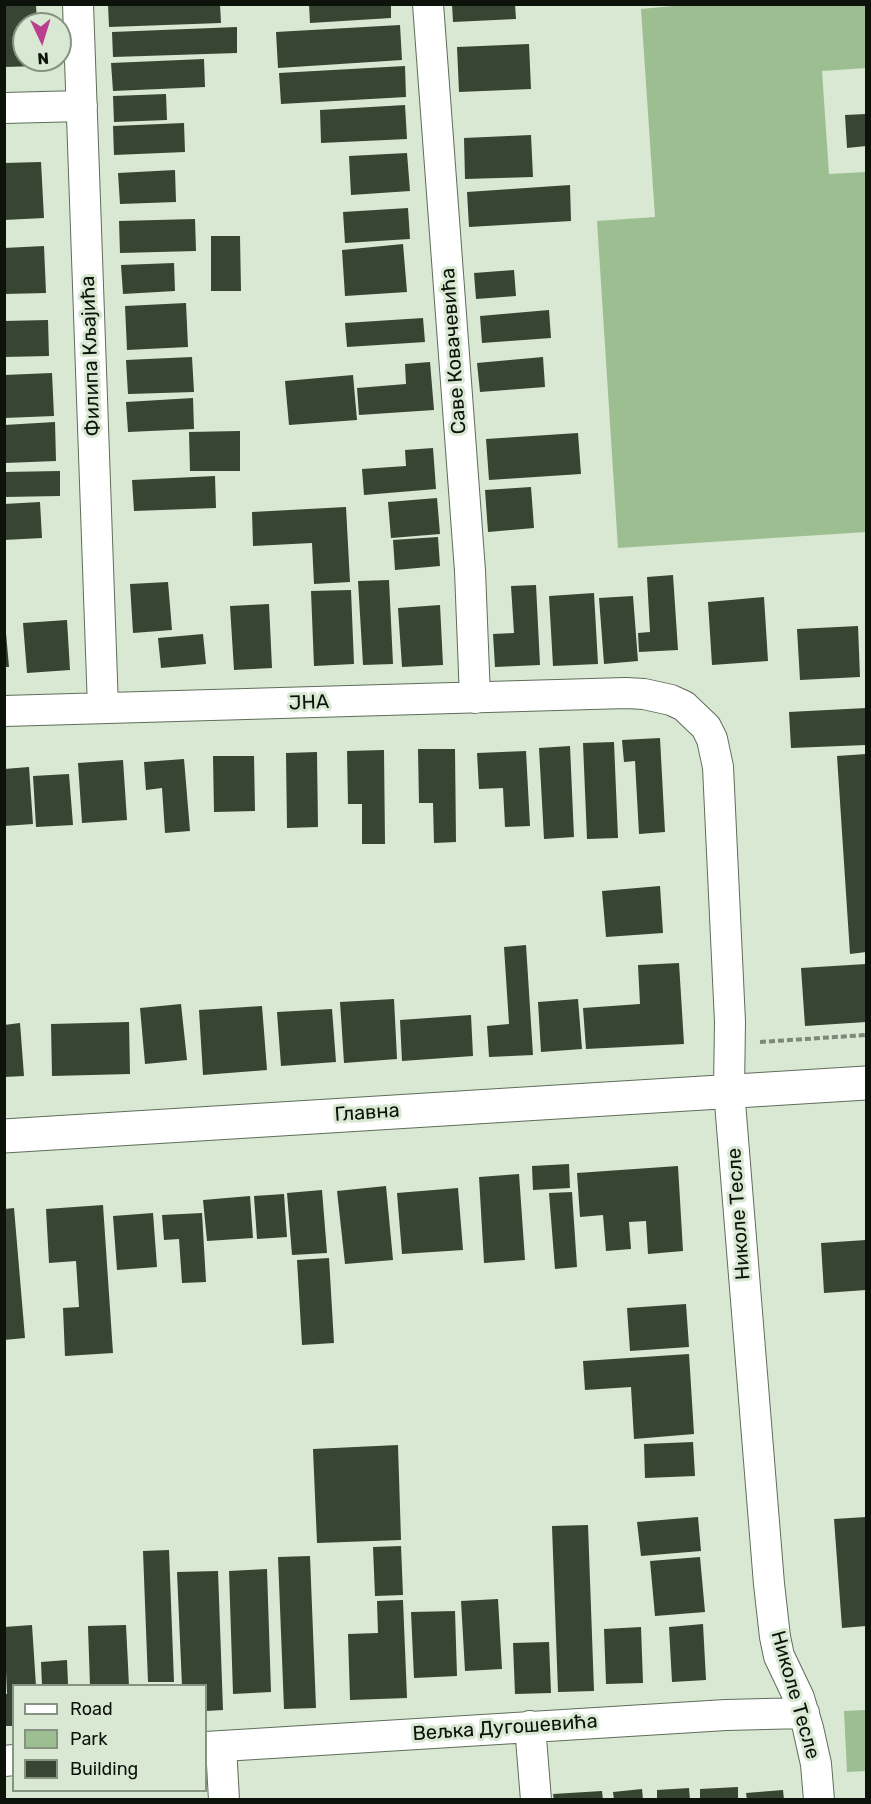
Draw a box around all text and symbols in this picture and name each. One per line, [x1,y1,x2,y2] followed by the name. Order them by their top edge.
[12,12,72,72] north arrow
[37,49,50,68] text: N
[436,267,472,435] street label: Саве Ковачевића
[76,275,106,437] street label: Филипа Кљајића
[288,690,330,716] street label: ЈНА
[334,1099,400,1127] street label: Главна
[722,1147,756,1281] street label: Николе Тесле
[765,1628,825,1762] street label: Николе Тесле
[12,1684,207,1792] legend
[70,1698,113,1720] text: Road
[412,1710,598,1746] street label: Вељка Дугошевића
[70,1728,107,1750] text: Park
[70,1758,138,1780] text: Building

